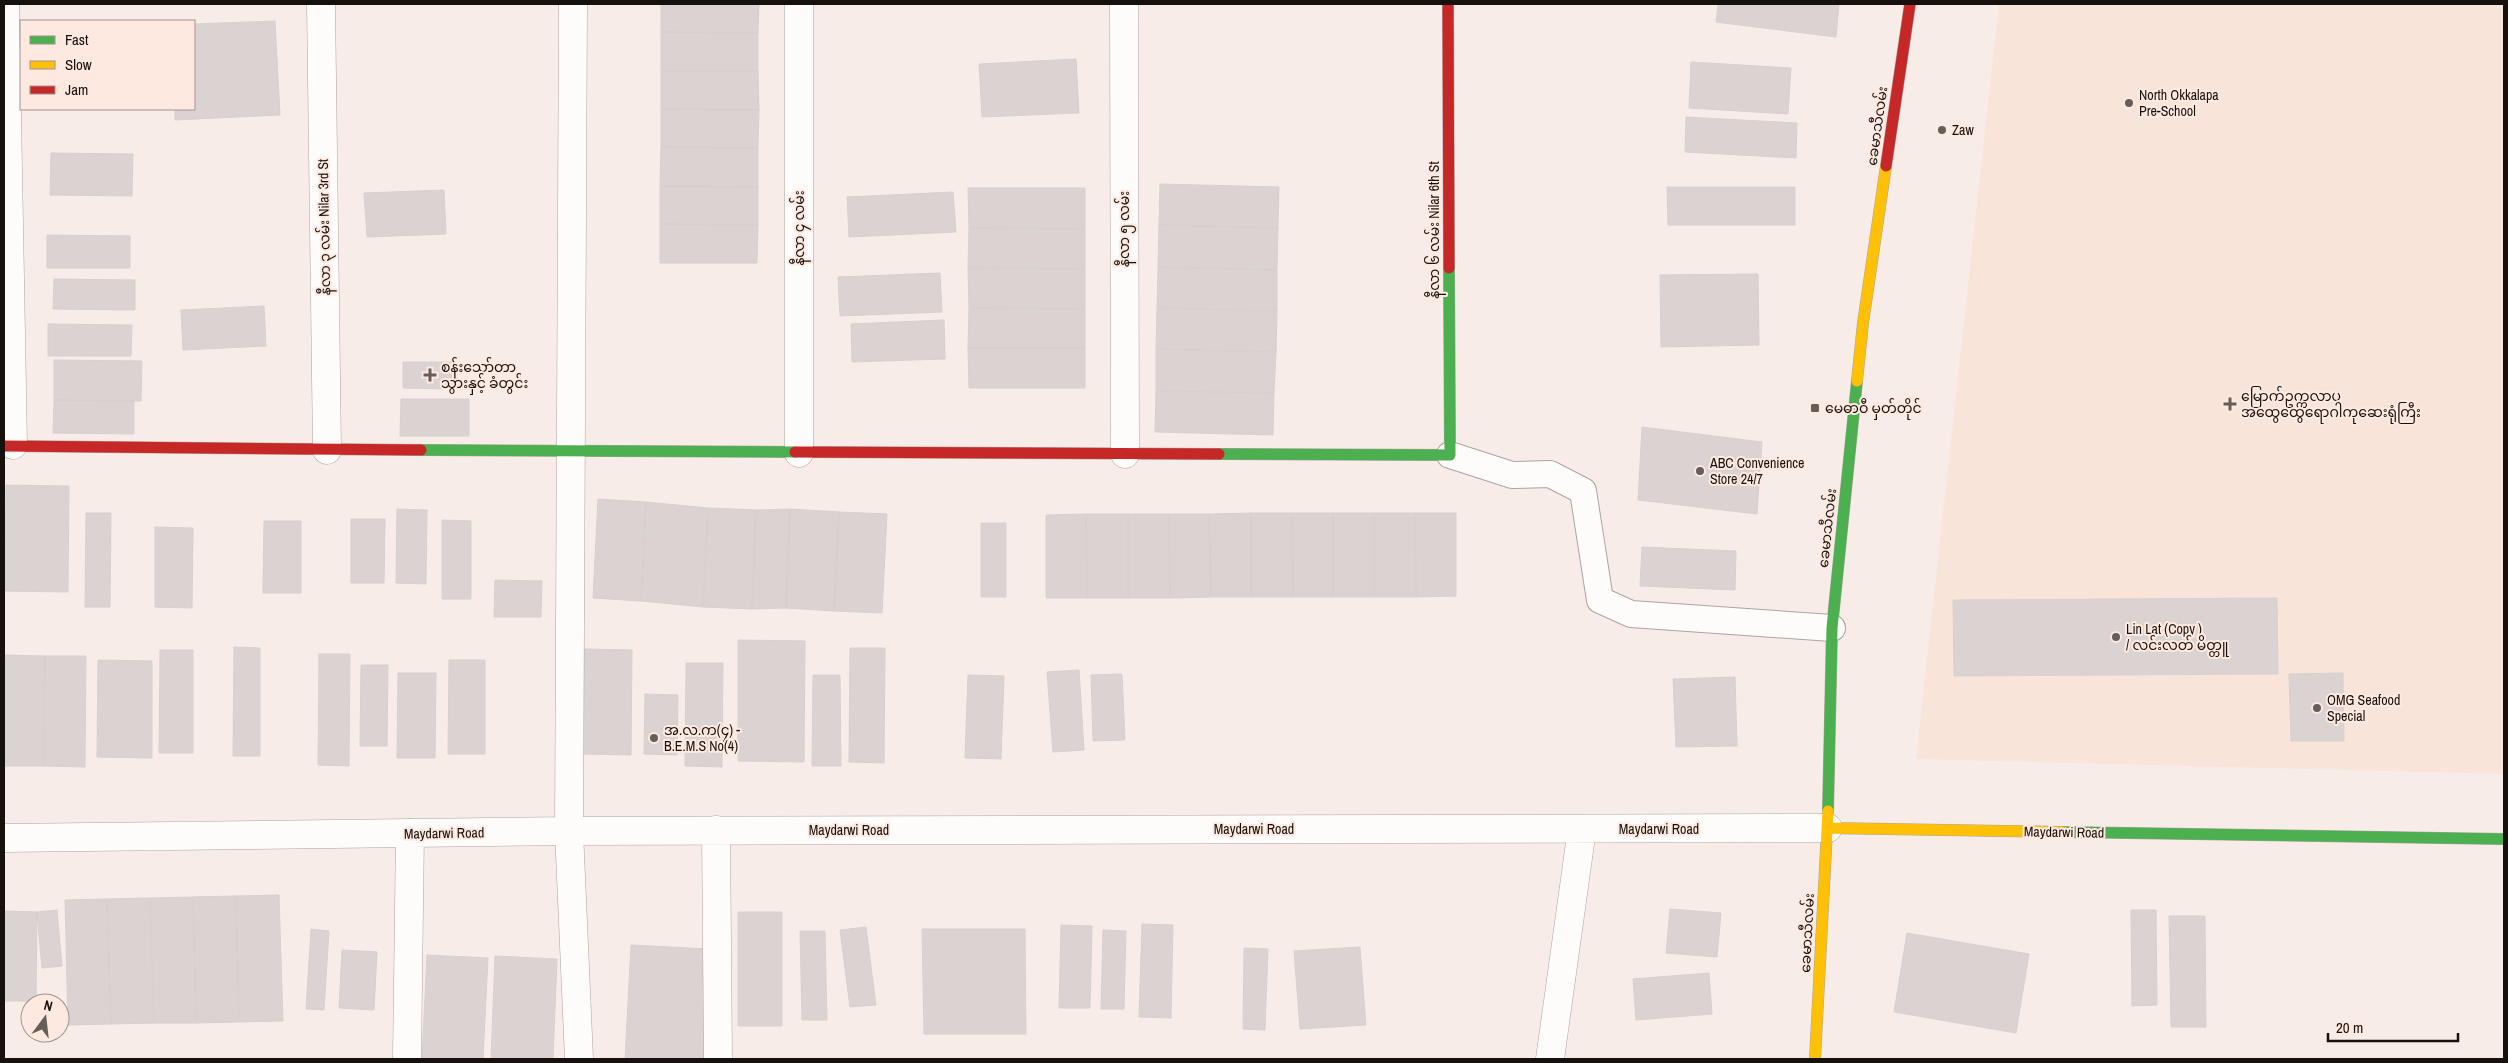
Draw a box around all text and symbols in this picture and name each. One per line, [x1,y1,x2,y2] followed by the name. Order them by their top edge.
[20,20,195,110] legend
[65,29,89,50] text: Fast
[65,54,92,75] text: Slow
[65,79,88,100] text: Jam
[1862,85,1891,167] street label: ခေမာသီလမ်း
[2139,86,2219,120] place label: North Okkalapa Pre-School
[2123,97,2135,109] marker: North Okkalapa Pre-School
[1952,121,1974,139] place label: Zaw
[1936,124,1948,136] marker: Zaw
[313,159,337,295] street label: နီလာ ၃ လမ်း Nilar 3rd St
[1424,161,1446,299] street label: နီလာ ၆ လမ်း Nilar 6th St
[789,190,811,266] street label: နီလာ ၄ လမ်း
[1114,191,1136,267] street label: နီလာ ၅ လမ်း
[441,357,528,395] place label: စန်းသော်တာ သွားနှင့် ခံတွင်း
[423,368,437,382] marker: စန်းသော်တာ သွားနှင့် ခံတွင်း
[2241,386,2421,424] place label: မြောက်ဥက္ကလာပ အထွေထွေရောဂါကုဆေးရုံကြီး
[2223,397,2237,411] marker: မြောက်ဥက္ကလာပ အထွေထွေရောဂါကုဆေးရုံကြီး
[1825,398,1922,420] place label: မေဓာဝီ မှတ်တိုင်
[1809,402,1821,414] marker: မေဓာဝီ မှတ်တိုင်
[1709,454,1804,488] place label: ABC Convenience Store 24/7
[1694,465,1706,477] marker: ABC Convenience Store 24/7
[1813,487,1840,569] street label: ခေမာသီလမ်း
[2126,620,2229,657] place label: Lin Lat (Copy ) / လင်းလတ် မိတ္တူ
[2110,631,2122,643] marker: Lin Lat (Copy ) / လင်းလတ် မိတ္တူ
[2327,691,2400,725] place label: OMG Seafood Special
[2311,702,2323,714] marker: OMG Seafood Special
[664,721,740,755] place label: အ.လ.က(၄) - B.E.M.S No(4)
[648,732,660,744] marker: အ.လ.က(၄) - B.E.M.S No(4)
[1214,820,1294,838] street label: Maydarwi Road
[1619,820,1699,838] street label: Maydarwi Road
[809,821,889,839] street label: Maydarwi Road
[2024,822,2104,842] street label: Maydarwi Road
[404,823,484,843] street label: Maydarwi Road
[1795,893,1818,973] street label: ခေမာသီလမ်း
[20,993,70,1043] north arrow
[42,996,55,1015] text: N
[2328,1010,2458,1042] scale bar
[2336,1017,2363,1038] text: 20 m

